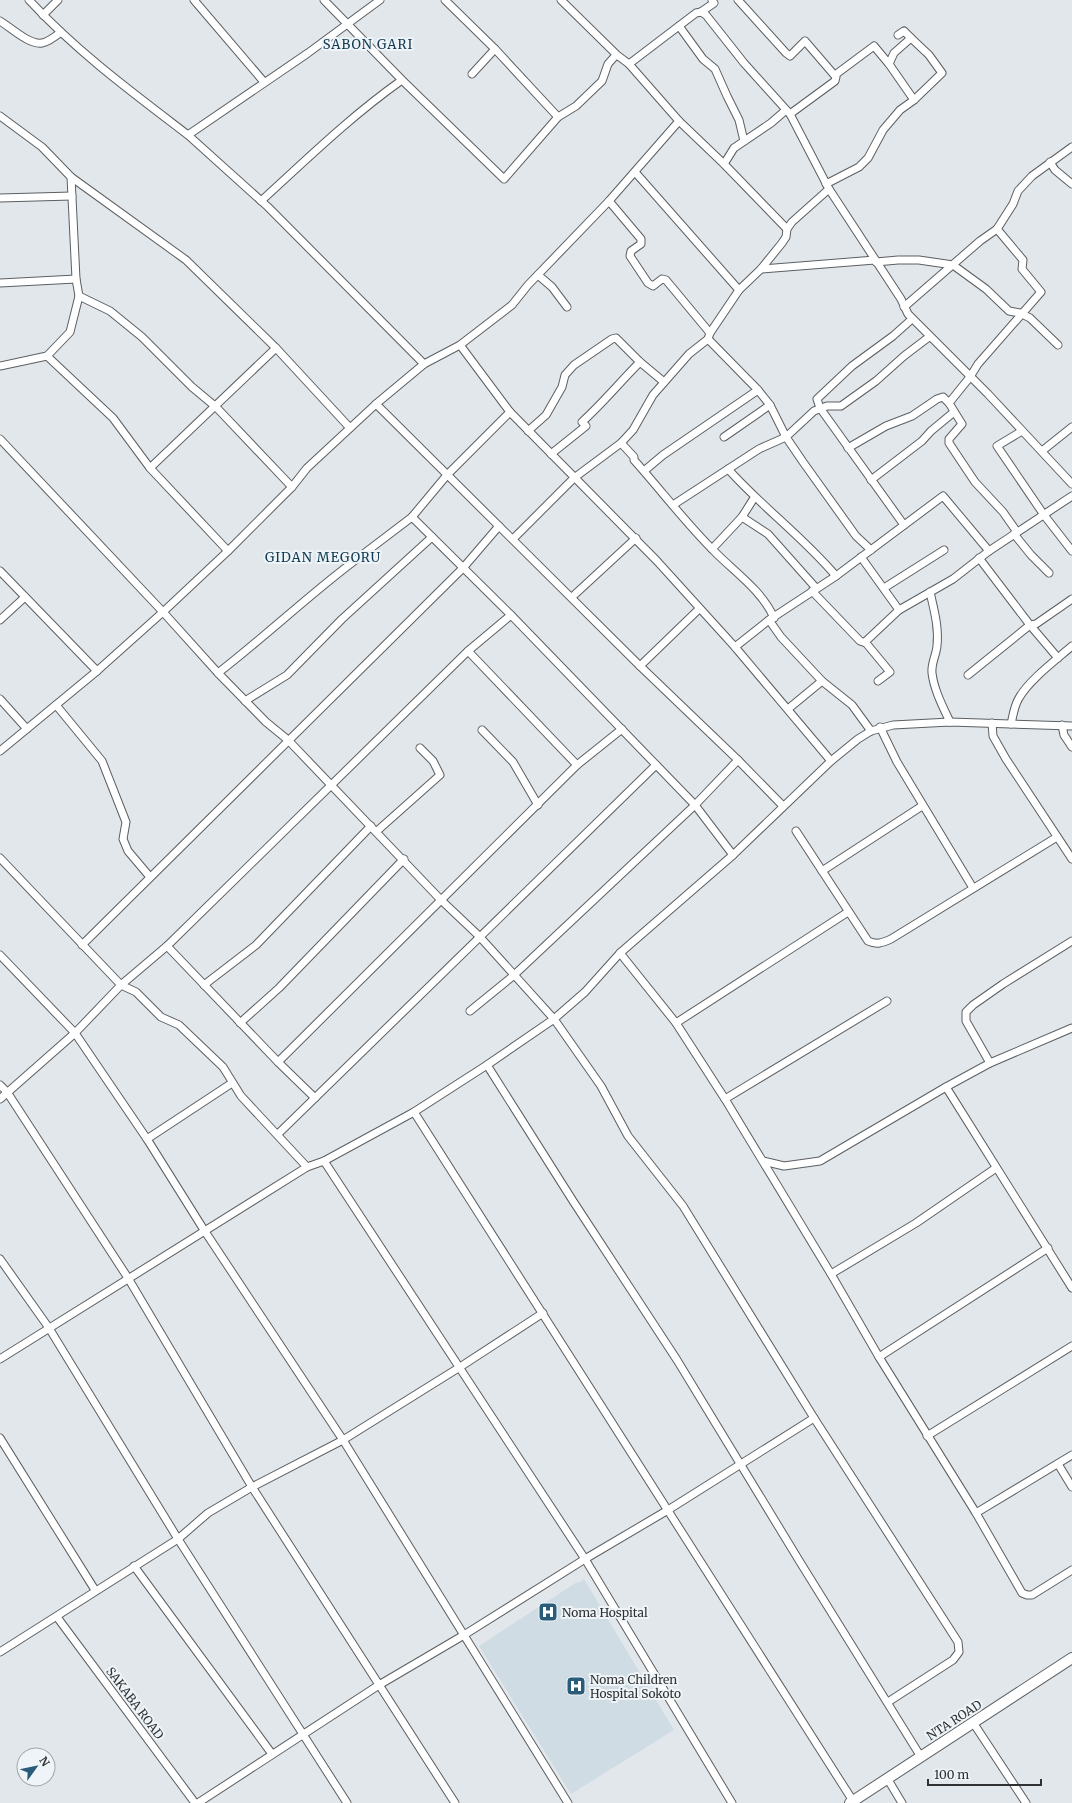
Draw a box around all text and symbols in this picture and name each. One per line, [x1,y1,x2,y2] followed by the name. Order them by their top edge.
[323,36,413,53] district label: SABON GARI
[265,549,381,566] district label: GIDAN MEGORU
[537,1601,559,1623] hospital icon: Noma Hospital
[562,1605,648,1620] place label: Noma Hospital
[103,1664,167,1742] street label: SAKABA ROAD
[590,1672,681,1701] place label: Noma Children Hospital Sokoto
[565,1675,587,1697] hospital icon: Noma Children Hospital Sokoto
[924,1697,984,1743] street label: NTA ROAD
[16,1747,56,1787] north arrow
[36,1754,53,1769] text: N
[928,1761,1041,1787] scale bar
[934,1767,969,1782] text: 100 m

